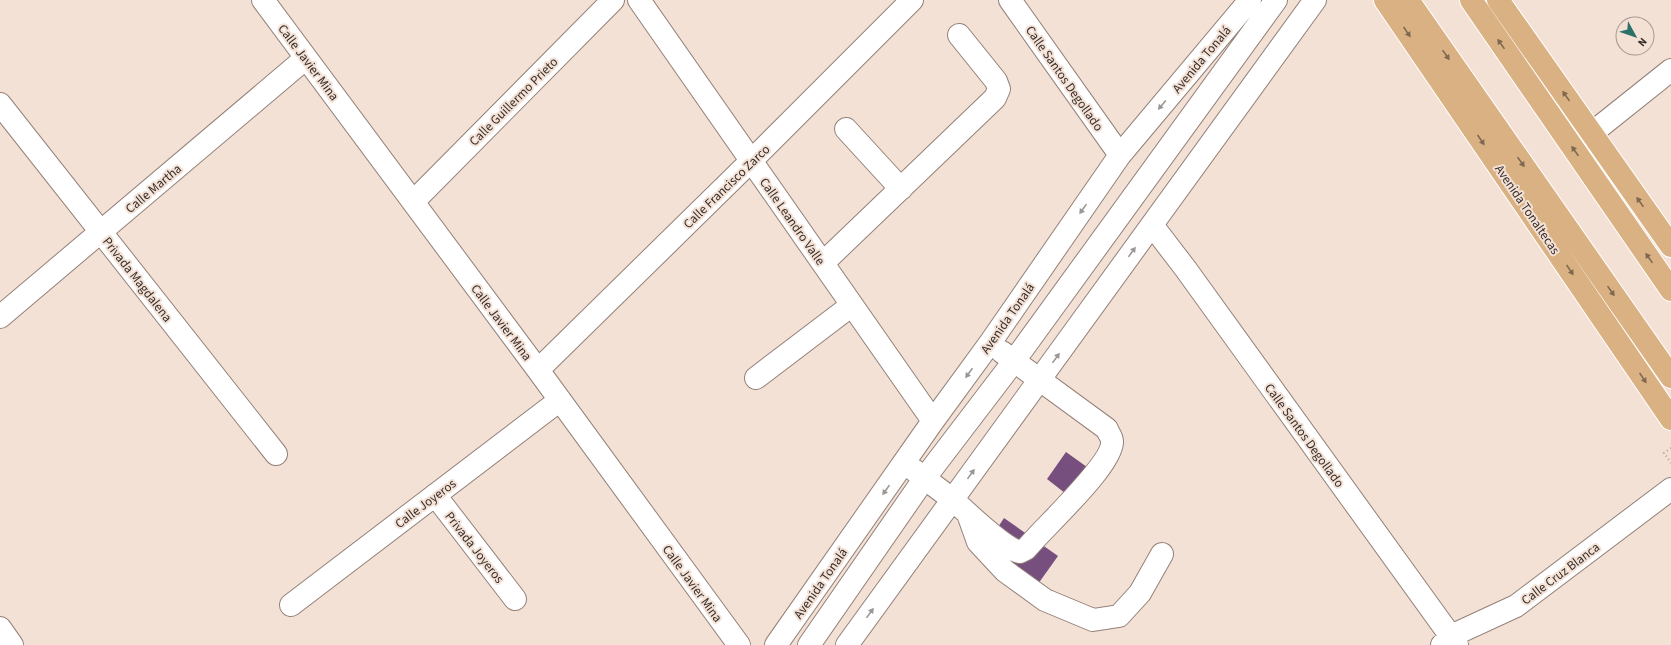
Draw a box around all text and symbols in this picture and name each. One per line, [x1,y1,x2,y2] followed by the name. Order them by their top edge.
[1615,16,1655,56] north arrow
[273,21,343,105] street label: Calle Javier Mina
[1021,22,1107,135] street label: Calle Santos Degollado
[1168,22,1235,97] street label: Avenida Tonalá
[1403,27,1411,37] one-way arrow
[1634,34,1650,50] text: N
[1497,39,1505,49] one-way arrow
[1442,50,1450,60] one-way arrow
[465,53,562,150] street label: Calle Guillermo Prieto
[1562,91,1570,101] one-way arrow
[1157,100,1166,111] one-way arrow
[1477,134,1484,145] one-way arrow
[679,141,774,233] street label: Calle Francisco Zarco
[1571,146,1579,156] one-way arrow
[1517,156,1525,167] one-way arrow
[122,160,186,218] street label: Calle Martha
[1490,161,1564,258] street label: Avenida Tonaltecas
[755,174,829,269] street label: Calle Leandro Valle
[1636,197,1644,208] one-way arrow
[1079,203,1087,214] one-way arrow
[98,233,176,326] street label: Privada Magdalena
[1128,247,1136,258] one-way arrow
[1645,253,1653,263] one-way arrow
[1566,265,1574,275] one-way arrow
[977,279,1039,358] street label: Avenida Tonalá
[466,281,536,365] street label: Calle Javier Mina
[1607,286,1615,296] one-way arrow
[1052,352,1060,363] one-way arrow
[965,367,973,378] one-way arrow
[1639,372,1647,383] one-way arrow
[1260,380,1348,491] street label: Calle Santos Degollado
[967,469,975,479] one-way arrow
[391,475,460,533] street label: Calle Joyeros
[882,485,890,495] one-way arrow
[441,508,508,588] street label: Privada Joyeros
[1518,538,1603,609] street label: Calle Cruz Blanca
[658,541,726,626] street label: Calle Javier Mina
[790,544,852,623] street label: Avenida Tonalá
[866,608,874,619] one-way arrow

